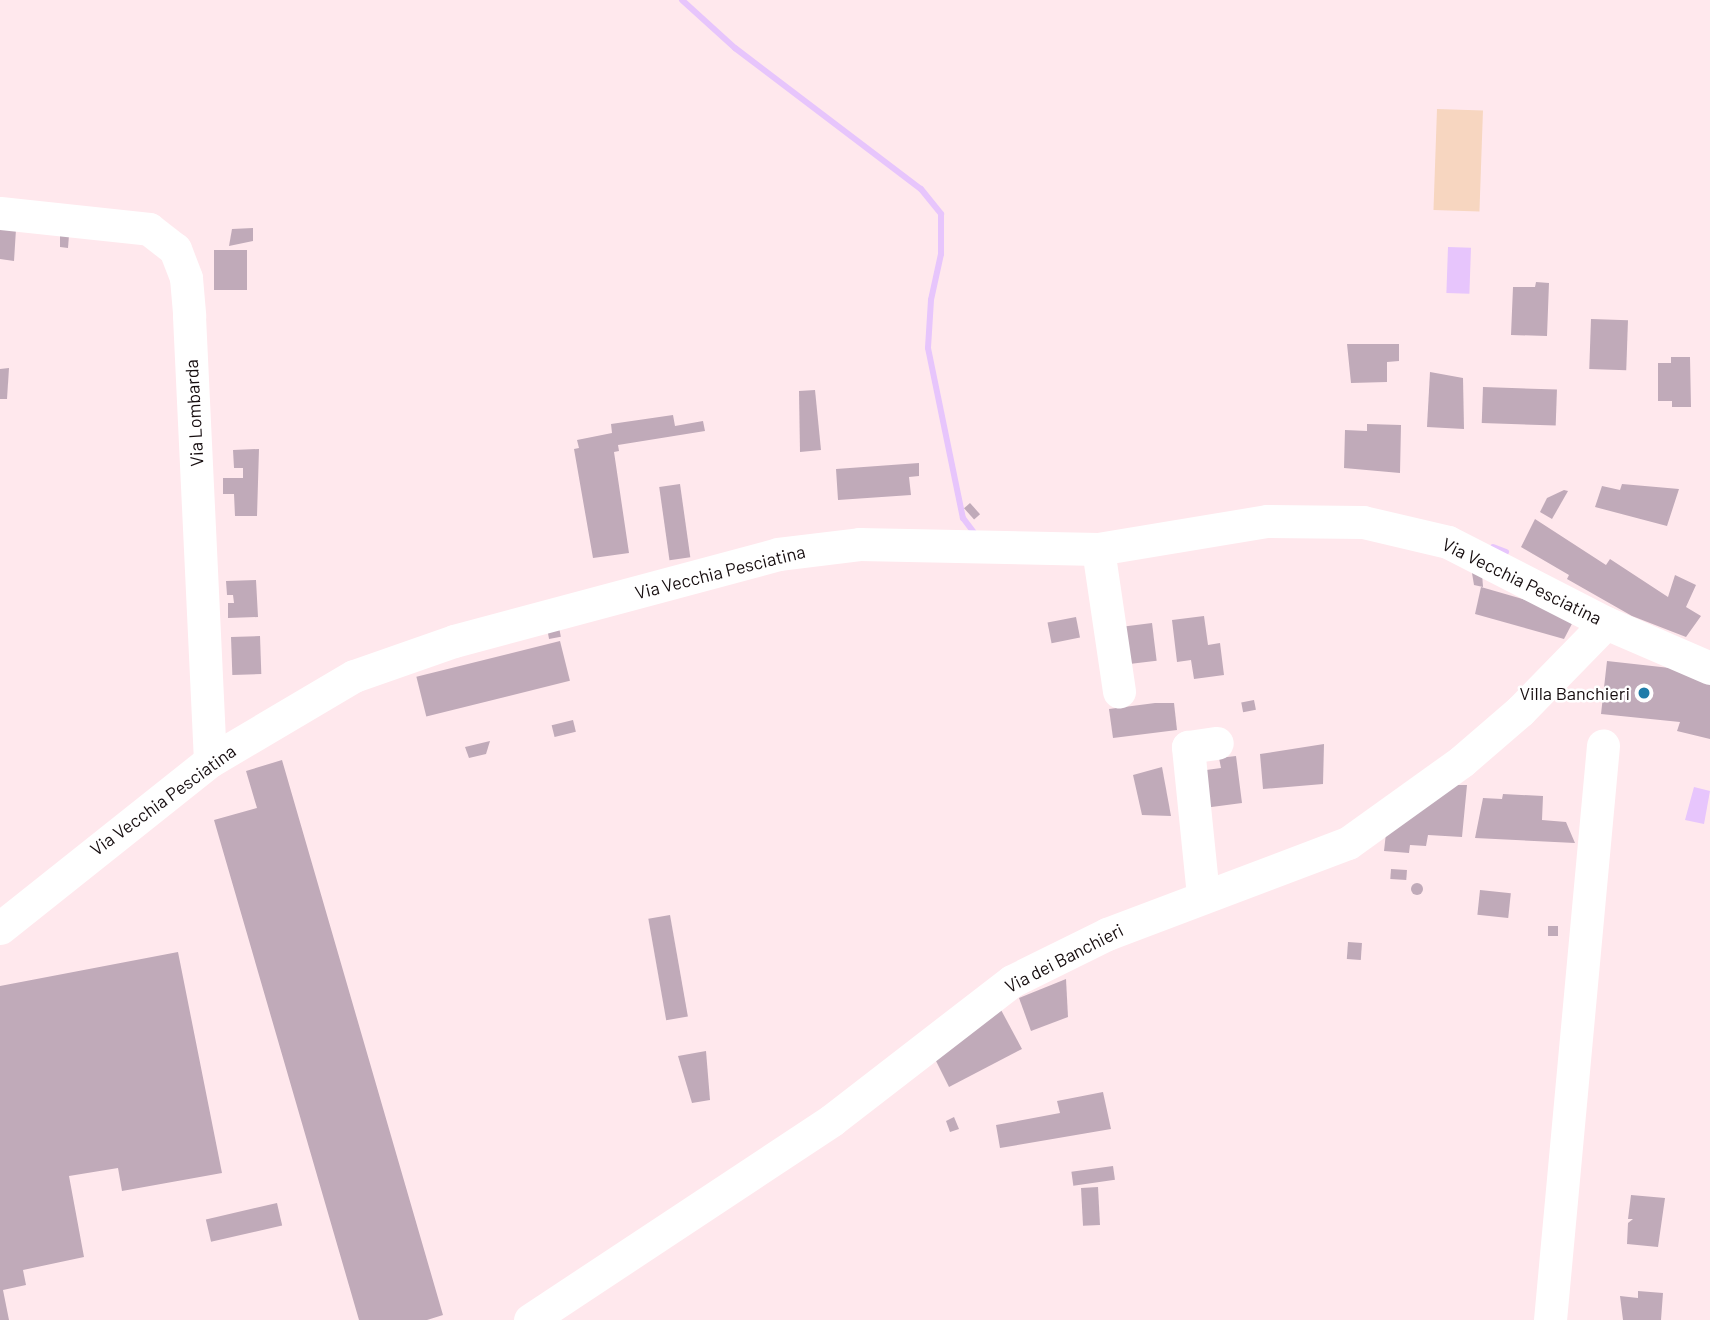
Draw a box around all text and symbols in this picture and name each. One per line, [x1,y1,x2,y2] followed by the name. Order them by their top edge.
[180,359,208,467] street label: Via Lombarda
[1439,533,1605,629] street label: Via Vecchia Pesciatina
[633,540,807,604] street label: Via Vecchia Pesciatina
[1519,682,1630,704] place label: Villa Banchieri
[1636,685,1652,701] marker: Villa Banchieri
[86,740,240,860] street label: Via Vecchia Pesciatina
[1001,919,1127,997] street label: Via dei Banchieri

